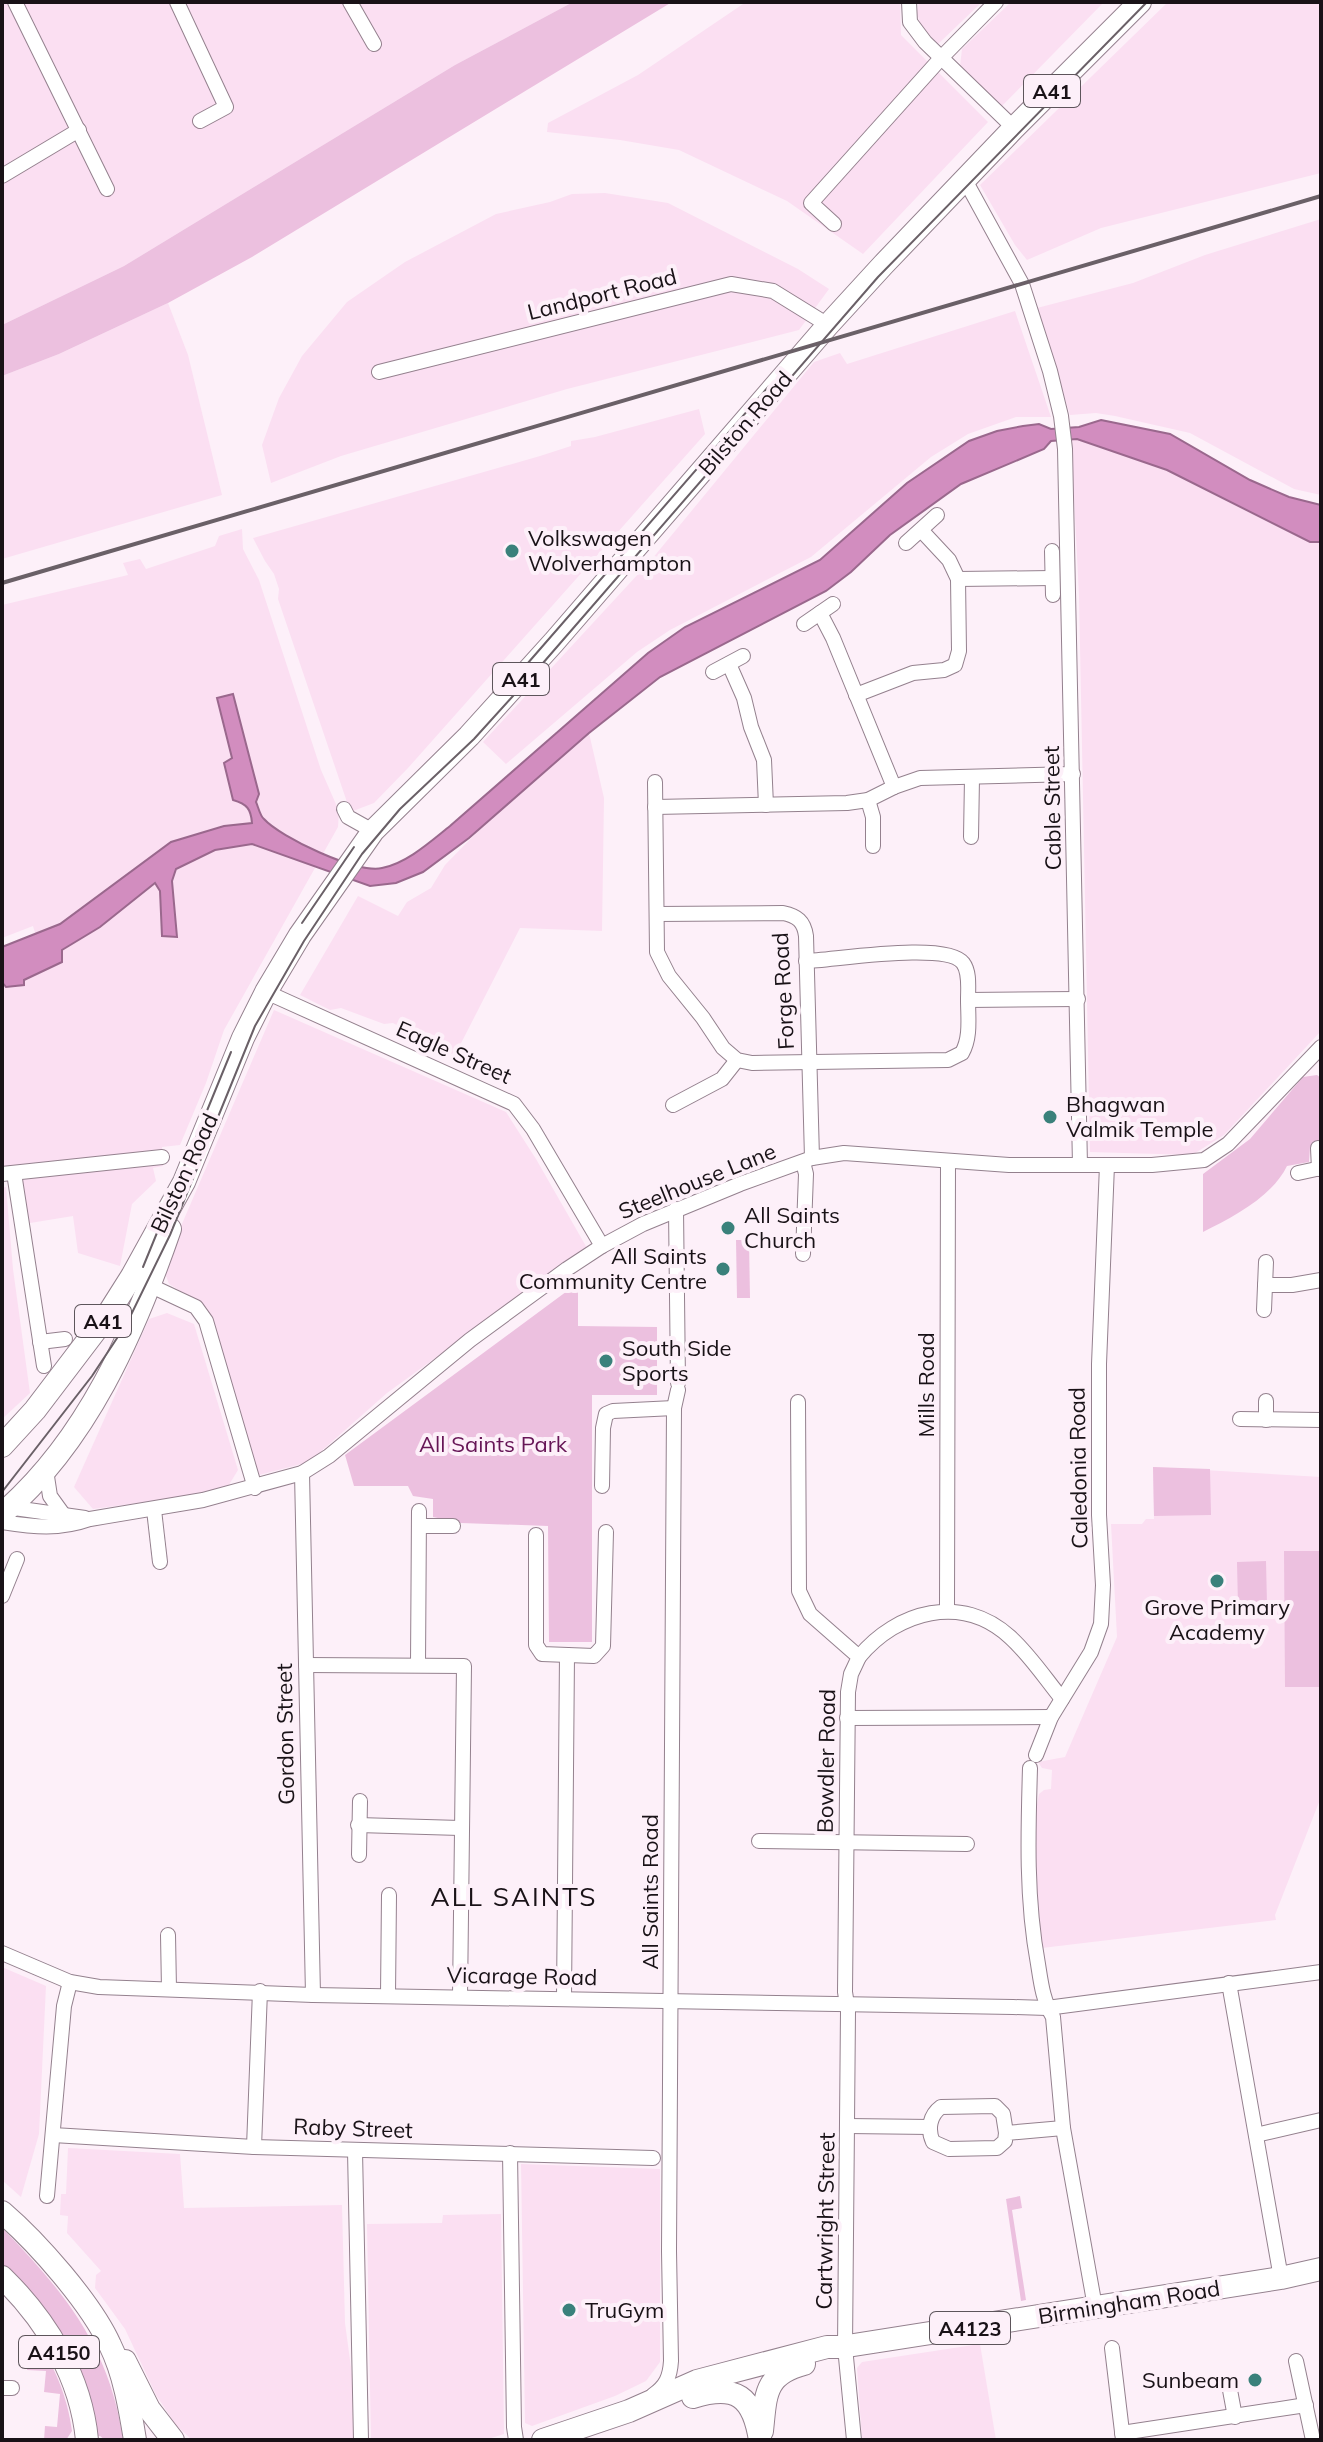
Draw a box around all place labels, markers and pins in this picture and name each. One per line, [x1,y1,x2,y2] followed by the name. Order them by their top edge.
[528,524,692,577] place label: Volkswagen Wolverhampton
[503,542,521,560] marker: Volkswagen Wolverhampton
[1066,1090,1213,1143] place label: Bhagwan Valmik Temple
[1041,1108,1059,1126] marker: Bhagwan Valmik Temple
[744,1201,840,1254] place label: All Saints Church
[719,1219,737,1237] marker: All Saints Church
[519,1242,707,1295] place label: All Saints Community Centre
[714,1260,732,1278] marker: All Saints Community Centre
[622,1334,731,1387] place label: South Side Sports
[597,1352,615,1370] marker: South Side Sports
[1208,1572,1226,1590] marker: Grove Primary Academy
[1144,1593,1290,1646] place label: Grove Primary Academy
[585,2296,664,2324] place label: TruGym
[560,2301,578,2319] marker: TruGym
[1142,2366,1239,2394] place label: Sunbeam
[1246,2371,1264,2389] marker: Sunbeam

